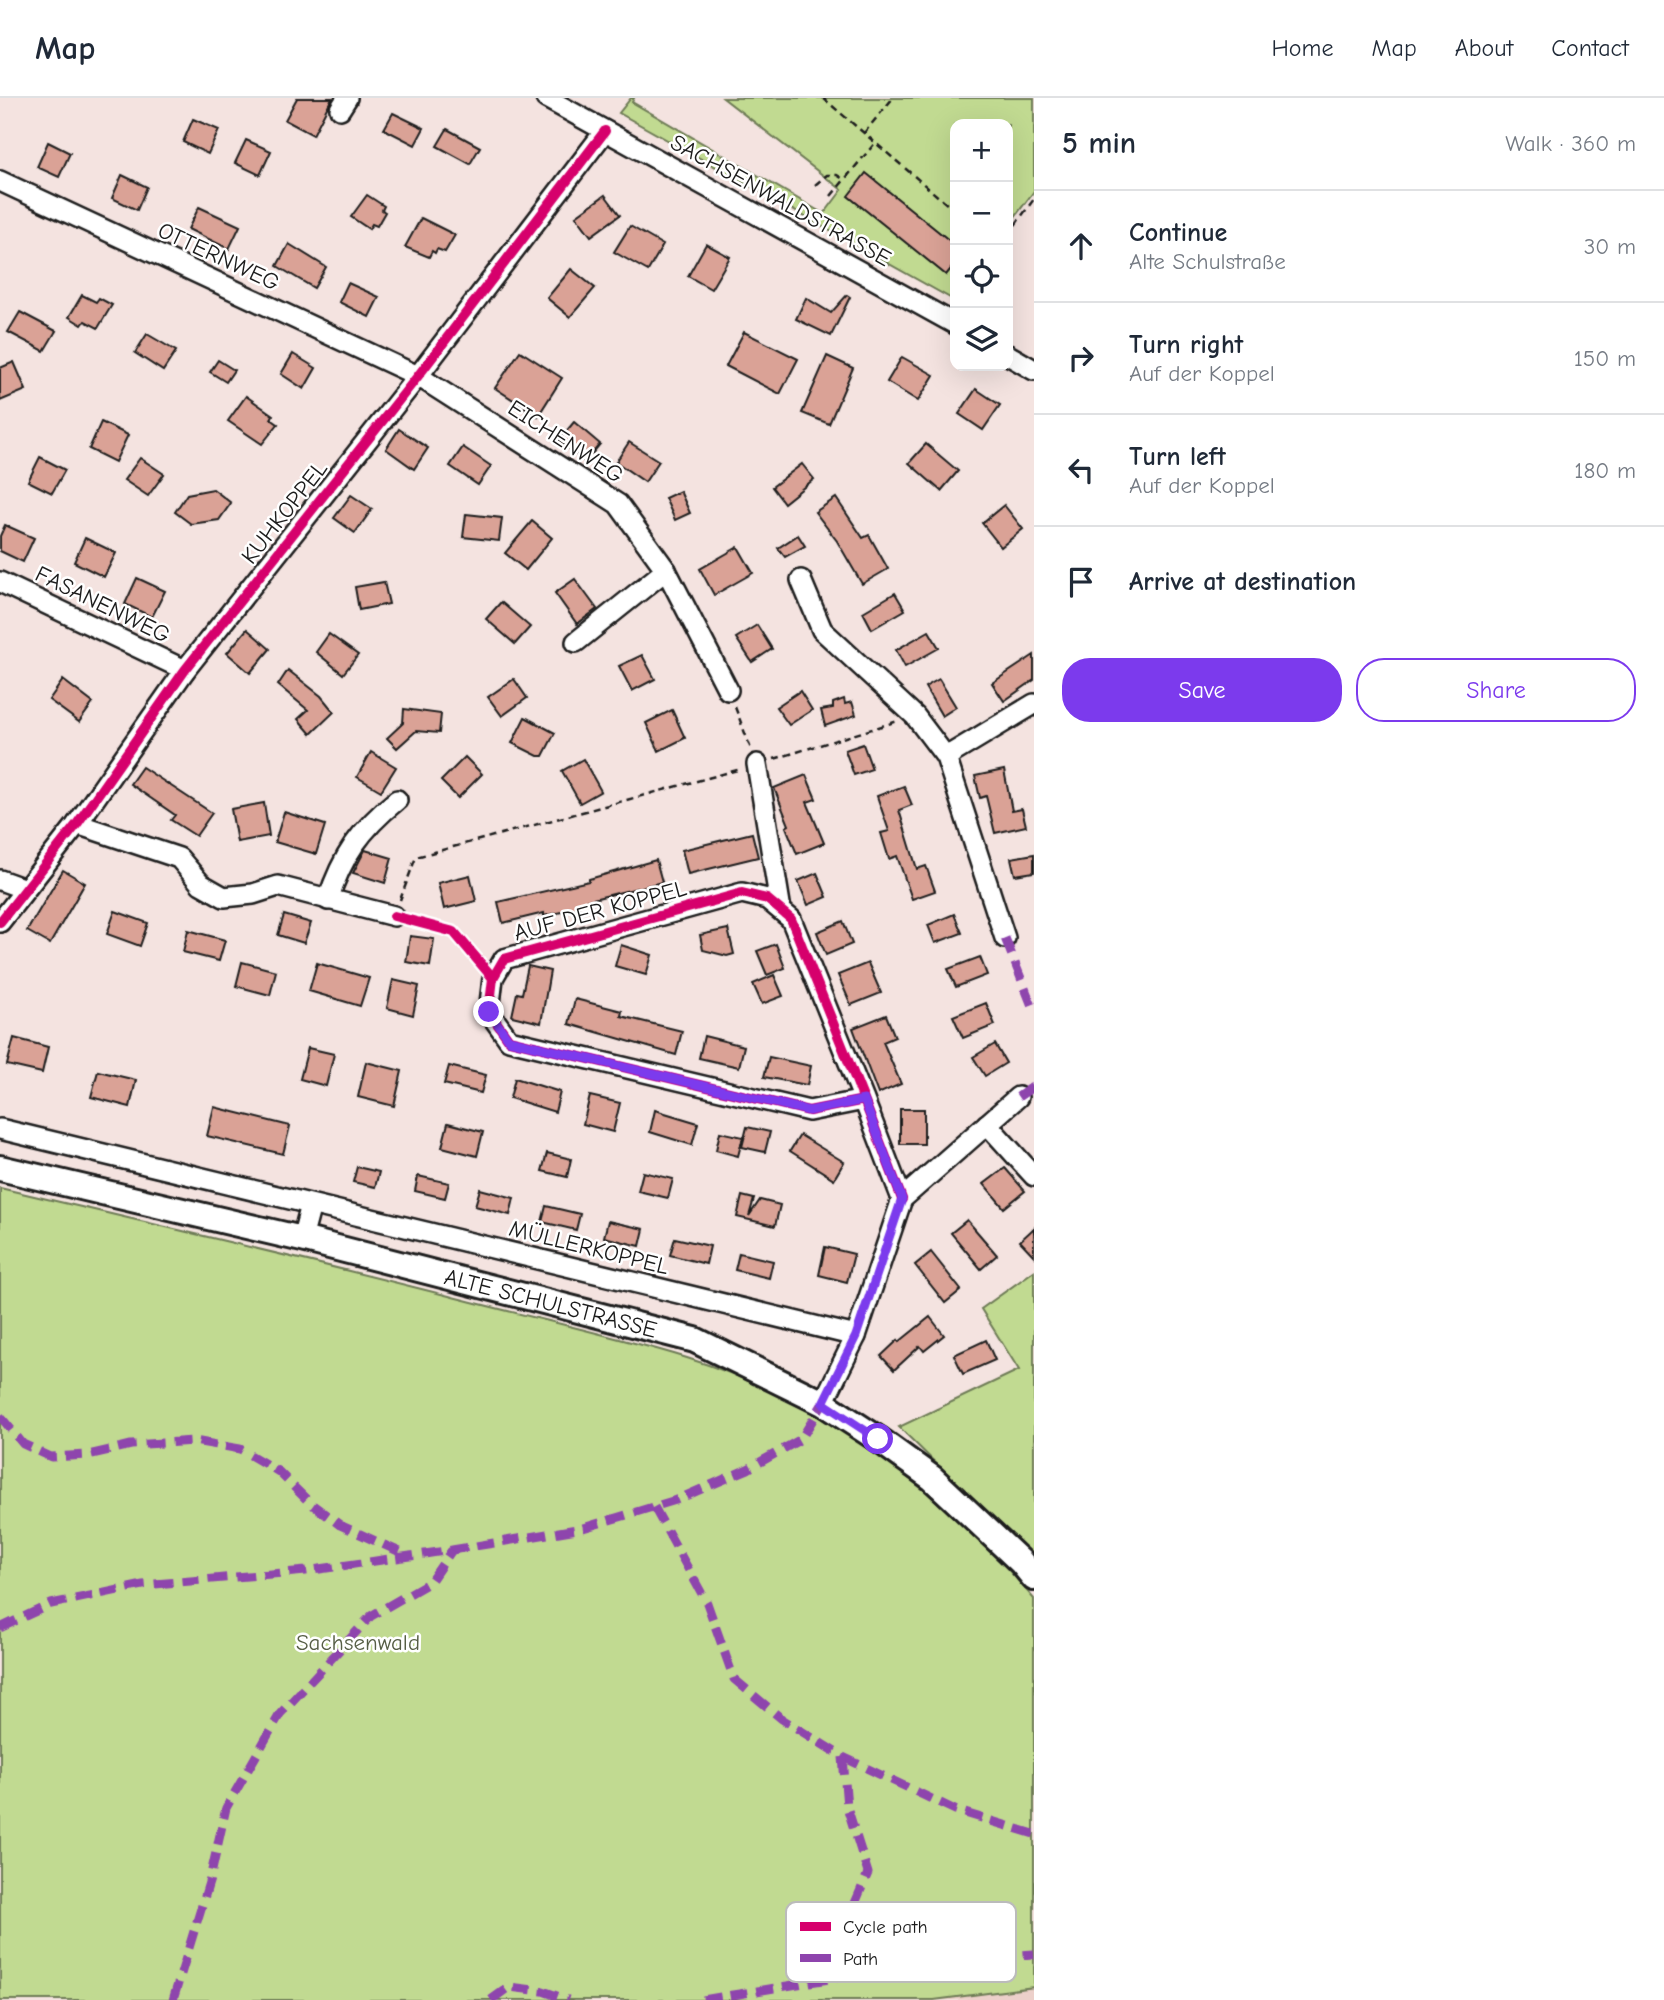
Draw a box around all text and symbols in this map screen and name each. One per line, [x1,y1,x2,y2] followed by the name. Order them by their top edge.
[35,29,96,67] text: Map
[1272,34,1333,62] text: Home
[1371,34,1417,62] text: Map
[1455,34,1513,62] text: About
[1551,34,1629,62] text: Contact
[950,119,1013,371] map controls
[950,119,1013,182] button: +
[1062,126,1136,161] text: 5 min
[666,129,896,272] street label: SACHSENWALDSTRASSE
[1505,130,1636,157] text: Walk · 360 m
[950,182,1013,245] button: −
[154,217,284,296] street label: OTTERNWEG
[1129,218,1227,248] text: Continue
[1062,227,1100,265] icon: ahead
[1584,233,1636,260] text: 30 m
[950,245,1013,308] button: locate
[1129,248,1286,275] text: Alte Schulstraße
[950,308,1013,371] button: layers
[1129,330,1243,360] text: Turn right
[1062,339,1100,377] icon: right
[1574,345,1636,372] text: 150 m
[1129,360,1275,387] text: Auf der Koppel
[503,394,628,489] street label: EICHENWEG
[1129,442,1226,472] text: Turn left
[1062,451,1100,489] icon: left
[236,455,333,569] street label: KUHKOPPEL
[1574,457,1636,484] text: 180 m
[1129,472,1275,499] text: Auf der Koppel
[31,560,175,649] street label: FASANENWEG
[1062,563,1100,601] icon: arrive
[1129,567,1356,597] text: Arrive at destination
[1062,658,1342,722] button: Save
[1356,658,1636,722] button: Share
[511,874,690,947] street label: AUF DER KOPPEL
[473,996,504,1027] route end
[506,1215,672,1280] street label: MÜLLERKOPPEL
[441,1263,660,1344] street label: ALTE SCHULSTRASSE
[862,1423,893,1454] route start
[296,1629,420,1656] park label: Sachsenwald
[786,1902,1016,1982] legend
[843,1916,928,1938] text: Cycle path
[843,1948,878,1970] text: Path

